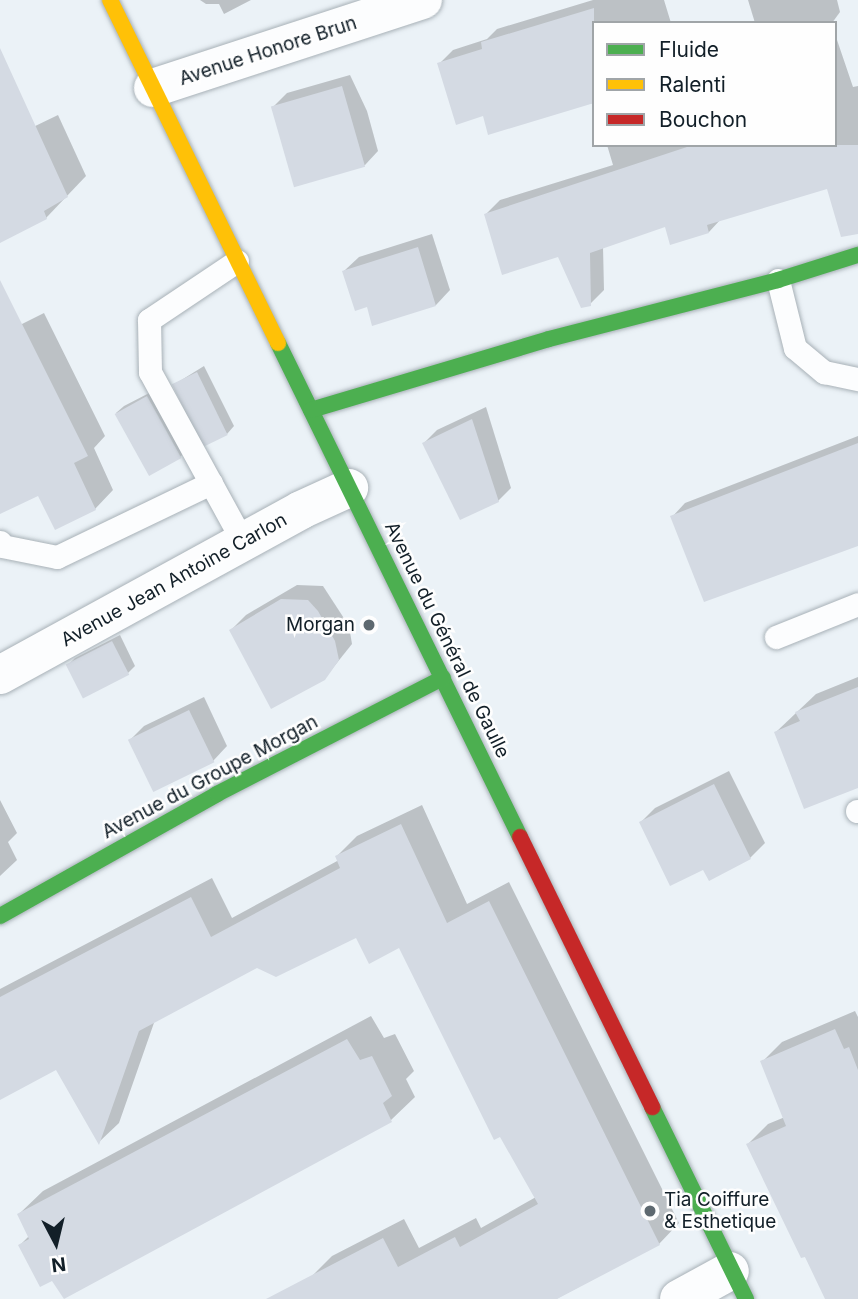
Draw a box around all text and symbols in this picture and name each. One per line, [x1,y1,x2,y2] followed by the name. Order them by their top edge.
[176,11,360,91] street label: Avenue Honore Brun
[592,21,837,147] legend
[659,37,719,62] text: Fluide
[659,72,726,97] text: Ralenti
[659,107,747,132] text: Bouchon
[57,508,291,652] street label: Avenue Jean Antoine Carlon
[380,518,514,762] street label: Avenue du Général de Gaulle
[286,614,355,636] place label: Morgan
[361,617,377,633] marker: Morgan
[98,710,322,844] street label: Avenue du Groupe Morgan
[664,1189,776,1233] place label: Tia Coiffure & Esthetique
[642,1203,658,1219] marker: Tia Coiffure & Esthetique
[21,1208,91,1278] north arrow
[50,1252,67,1277] text: N

